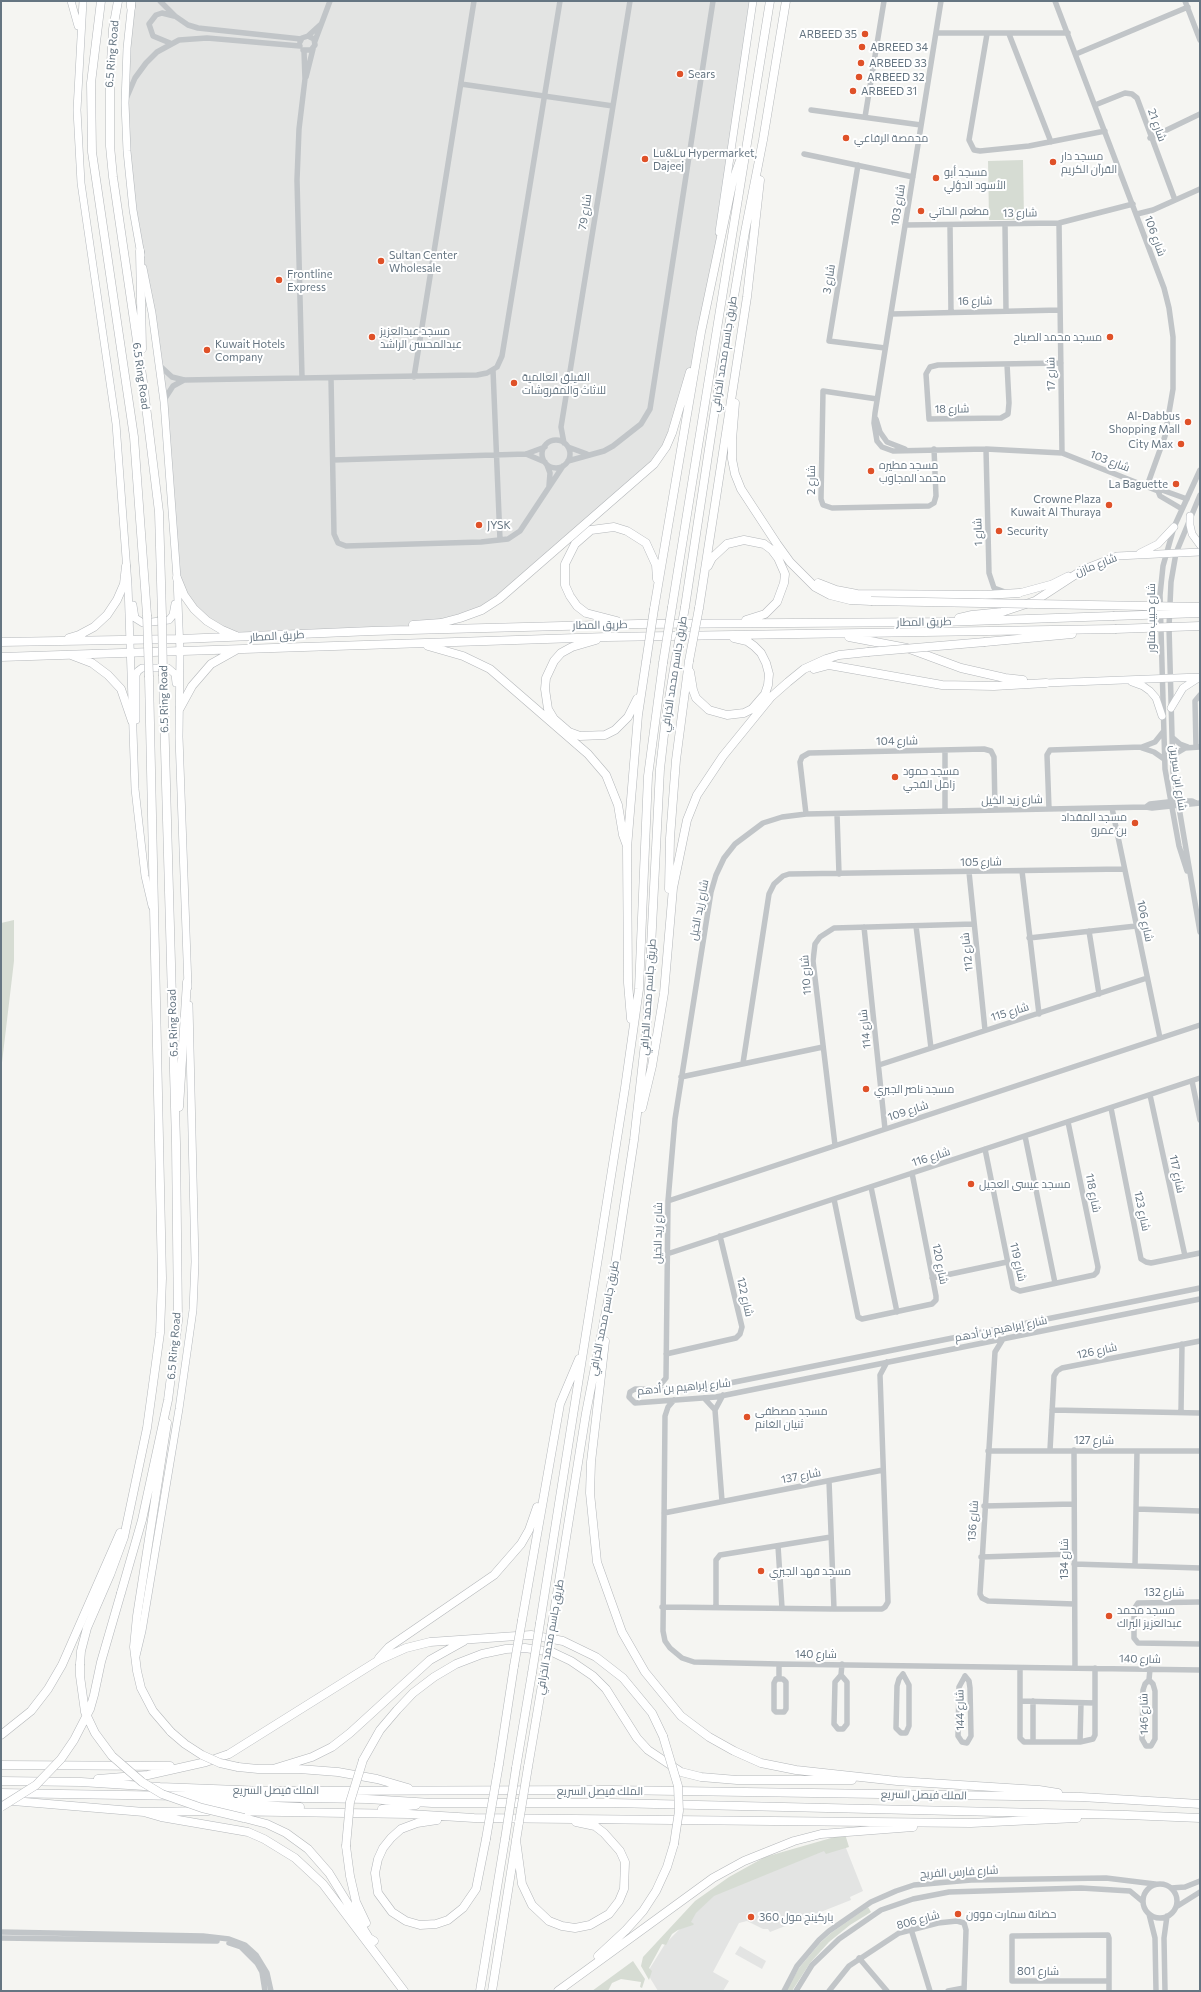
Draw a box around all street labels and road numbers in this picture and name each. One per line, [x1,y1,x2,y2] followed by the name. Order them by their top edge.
[102,20,122,88] street label: 6.5 Ring Road
[1145,107,1169,143] street label: شارع 21
[888,183,908,227] street label: شارع 103
[576,193,594,231] street label: شارع 79
[1003,206,1037,220] street label: شارع 13
[1142,214,1168,258] street label: شارع 106
[820,263,838,295] street label: شارع 3
[957,294,993,308] street label: شارع 16
[708,295,740,413] street label: طريق جاسم محمد الخرافي
[130,342,152,410] street label: 6.5 Ring Road
[1044,357,1058,391] street label: شارع 17
[934,402,970,416] street label: شارع 18
[1088,447,1132,475] street label: شارع 103
[804,465,818,495] street label: شارع 2
[971,518,985,546] street label: شارع 1
[1073,551,1119,579] street label: شارع مازن
[1144,583,1158,653] street label: شارع حبيب مناور
[658,615,690,733] street label: طريق جاسم محمد الخرافي
[896,615,952,629] street label: طريق المطار
[572,618,628,632] street label: طريق المطار
[249,628,305,644] street label: طريق المطار
[157,665,171,733] street label: 6.5 Ring Road
[876,734,918,748] street label: شارع 104
[1167,744,1189,812] street label: شارع ابن سيرين
[981,793,1043,807] street label: شارع زيد الخيل
[960,855,1002,869] street label: شارع 105
[687,878,711,942] street label: شارع زيد الخيل
[1134,899,1156,943] street label: شارع 106
[958,932,976,972] street label: شارع 112
[637,938,659,1056] street label: طريق جاسم محمد الخرافي
[798,955,814,995] street label: شارع 110
[165,989,181,1057] street label: 6.5 Ring Road
[989,1000,1031,1024] street label: شارع 115
[856,1009,874,1049] street label: شارع 114
[886,1098,930,1124] street label: شارع 109
[910,1145,952,1169] street label: شارع 116
[1167,1154,1187,1194] street label: شارع 117
[1083,1172,1103,1214] street label: شارع 118
[1131,1190,1153,1232] street label: شارع 123
[651,1202,665,1264] street label: شارع زيد الخيل
[1007,1241,1029,1283] street label: شارع 119
[930,1242,950,1286] street label: شارع 120
[586,1259,622,1377] street label: طريق جاسم محمد الخرافي
[734,1276,756,1318] street label: شارع 122
[164,1312,184,1380] street label: 6.5 Ring Road
[954,1314,1048,1344] street label: شارع إبراهيم بن أدهم
[1076,1340,1118,1362] street label: شارع 126
[637,1376,731,1398] street label: شارع إبراهيم بن أدهم
[1074,1433,1114,1447] street label: شارع 127
[780,1466,822,1486] street label: شارع 137
[965,1500,981,1542] street label: شارع 136
[1057,1539,1071,1579] street label: شارع 134
[533,1578,567,1696] street label: طريق جاسم محمد الخرافي
[1144,1585,1184,1599] street label: شارع 132
[795,1647,837,1661] street label: شارع 140
[1119,1652,1161,1666] street label: شارع 140
[953,1689,967,1731] street label: شارع 144
[1137,1693,1151,1735] street label: شارع 146
[233,1783,319,1797] street label: الملك فيصل السريع
[557,1784,643,1798] street label: الملك فيصل السريع
[881,1788,967,1802] street label: الملك فيصل السريع
[919,1863,999,1881] street label: شارع فارس الفريح
[895,1908,941,1932] street label: شارع 806
[1017,1964,1059,1978] street label: شارع 801

